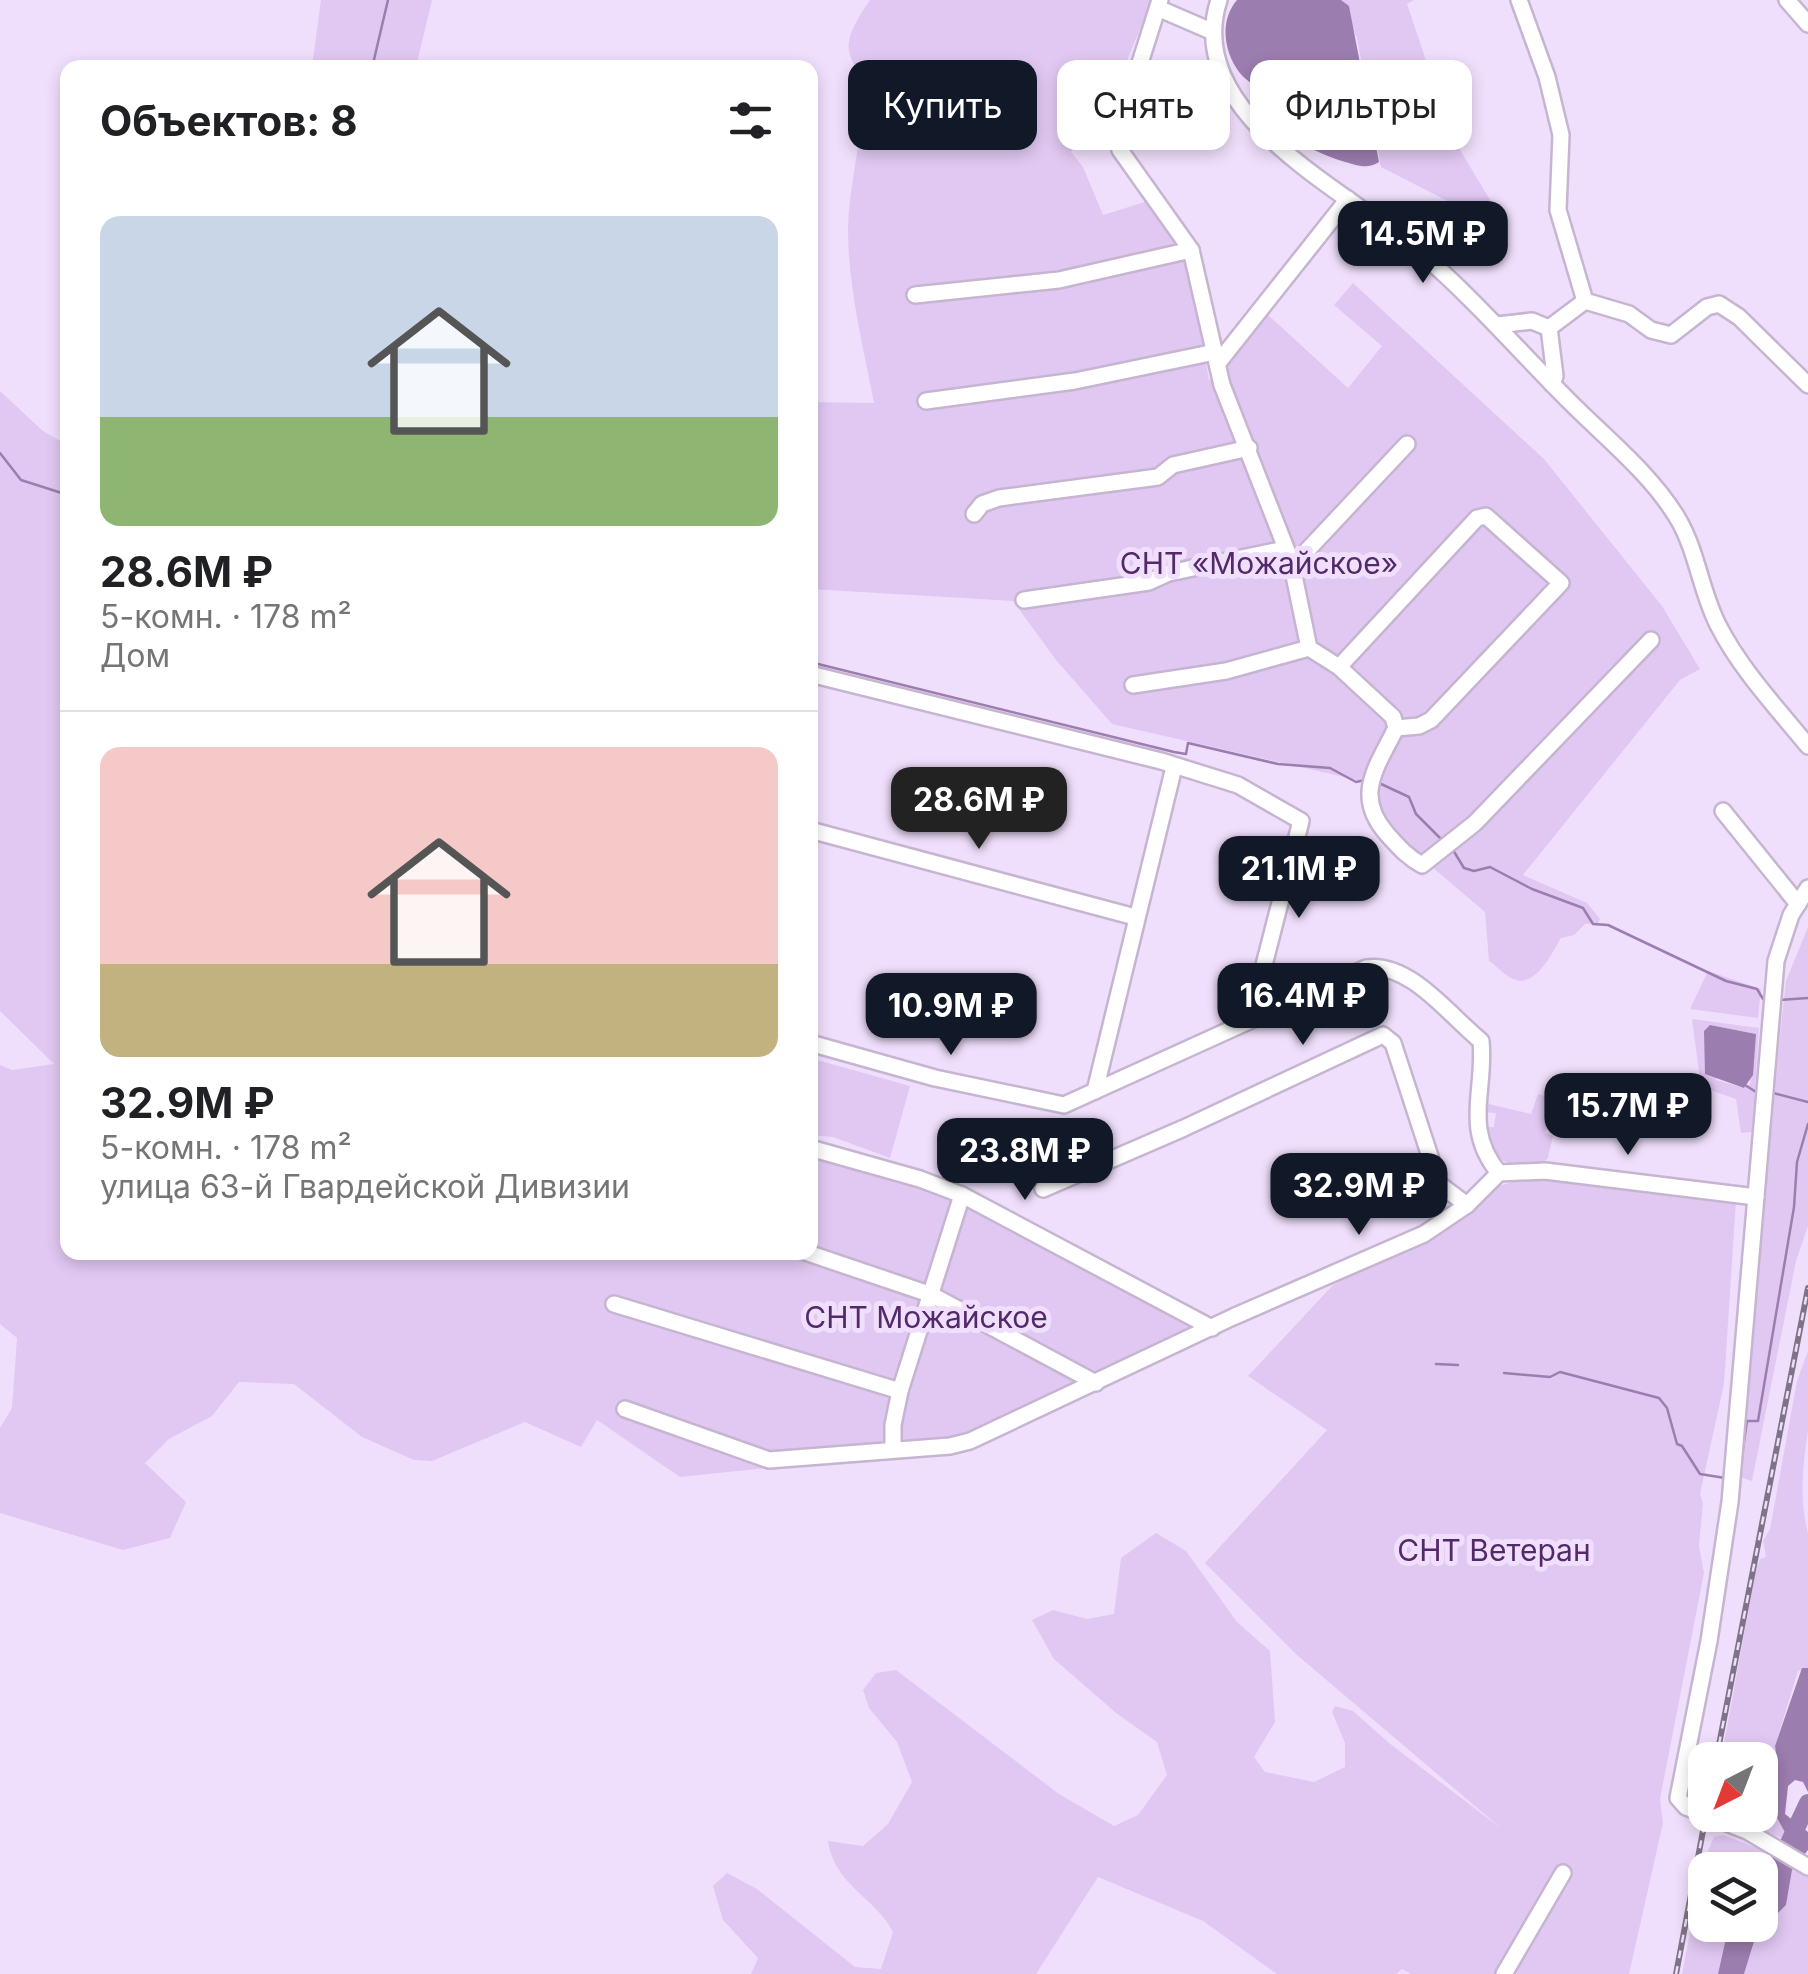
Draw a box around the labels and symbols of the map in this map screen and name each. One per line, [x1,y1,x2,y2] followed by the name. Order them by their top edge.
[1331,201,1515,286] pin: 14.5M ₽
[1120,545,1398,581] park label: СНТ «Можайское»
[887,767,1071,852] pin: 28.6M ₽
[1207,836,1391,921] pin: 21.1M ₽
[1211,963,1395,1048] pin: 16.4M ₽
[859,973,1043,1058] pin: 10.9M ₽
[1536,1073,1720,1158] pin: 15.7M ₽
[933,1118,1117,1203] pin: 23.8M ₽
[1267,1153,1451,1238] pin: 32.9M ₽
[804,1299,1048,1335] park label: СНТ Можайское
[1397,1532,1591,1568] park label: СНТ Ветеран
[1688,1742,1778,1832] north arrow

